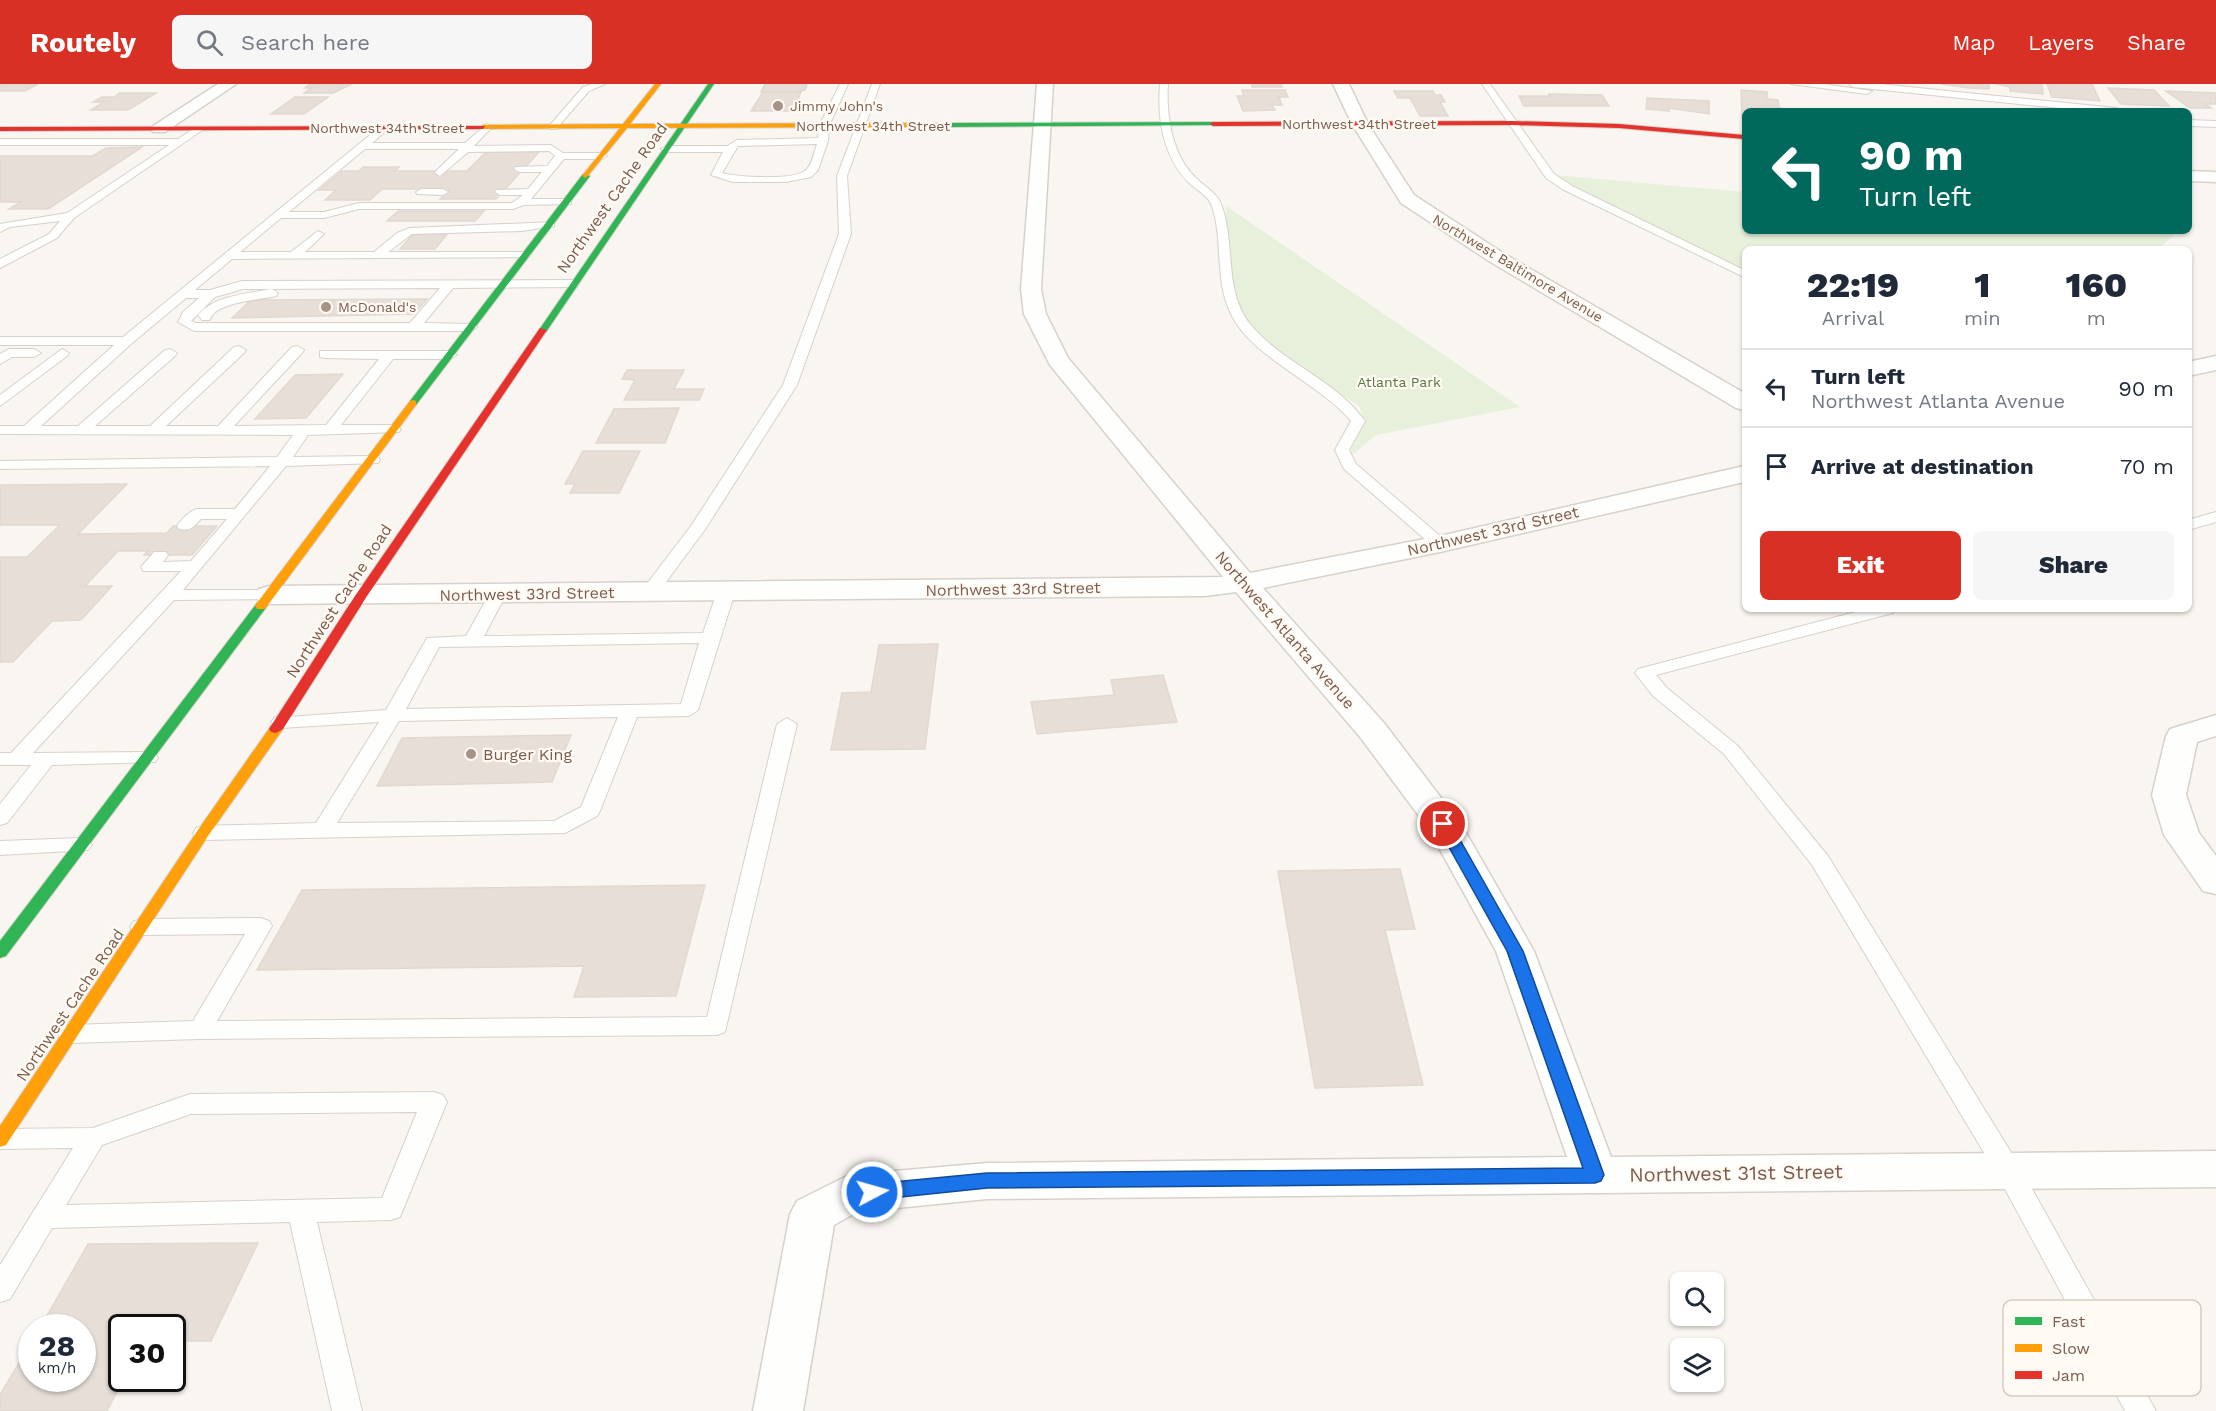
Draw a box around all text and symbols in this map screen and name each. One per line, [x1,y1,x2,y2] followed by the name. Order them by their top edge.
[172,15,592,69] search box
[30,26,136,59] text: Routely
[193,26,226,59] icon: search
[241,30,370,55] text: Search here
[1952,30,1995,55] text: Map
[2028,30,2094,55] text: Layers
[2127,30,2186,55] text: Share
[790,98,883,114] place label: Jimmy John's
[771,99,785,113] marker: Jimmy John's
[1282,116,1436,132] street label: Northwest 34th Street
[796,118,950,134] street label: Northwest 34th Street
[553,119,671,277] street label: Northwest Cache Road
[310,120,464,136] street label: Northwest 34th Street
[1859,131,1963,180] text: 90 m
[1760,132,1838,210] icon: left
[1859,181,1971,213] text: Turn left
[1430,211,1606,325] street label: Northwest Baltimore Avenue
[1807,264,1899,306] text: 22:19
[1974,264,1990,306] text: 1
[2065,264,2127,306] text: 160
[338,299,416,315] place label: McDonald's
[319,300,333,314] marker: McDonald's
[1822,306,1884,330] text: Arrival
[1964,306,2001,330] text: min
[2087,306,2106,330] text: m
[1811,364,1905,389] text: Turn left
[1760,372,1793,405] icon: left
[1357,374,1441,390] park label: Atlanta Park
[2118,376,2174,401] text: 90 m
[1811,389,2065,413] text: Northwest Atlanta Avenue
[1760,450,1793,483] icon: arrive
[1811,454,2034,479] text: Arrive at destination
[2120,454,2174,479] text: 70 m
[1405,502,1581,560] street label: Northwest 33rd Street
[282,521,396,681] street label: Northwest Cache Road
[1760,531,1961,600] button: Exit
[1973,531,2174,600] button: Share
[1211,547,1359,713] street label: Northwest Atlanta Avenue
[925,578,1101,600] street label: Northwest 33rd Street
[439,583,615,605] street label: Northwest 33rd Street
[483,745,572,764] place label: Burger King
[464,747,478,761] marker: Burger King
[1417,798,1468,849] pin
[1426,807,1459,840] icon: arrive
[12,925,128,1085] street label: Northwest Cache Road
[1629,1159,1844,1187] street label: Northwest 31st Street
[840,1160,904,1224] position arrow
[1670,1272,1724,1392] map controls
[1670,1272,1724,1326] button: search
[2003,1300,2201,1396] legend
[2052,1312,2085,1331] text: Fast
[108,1314,186,1392] speed limit sign: 30
[39,1328,75,1363] text: 28
[1670,1338,1724,1392] button: layers
[2052,1339,2090,1358] text: Slow
[38,1359,76,1377] text: km/h
[2052,1366,2085,1385] text: Jam

